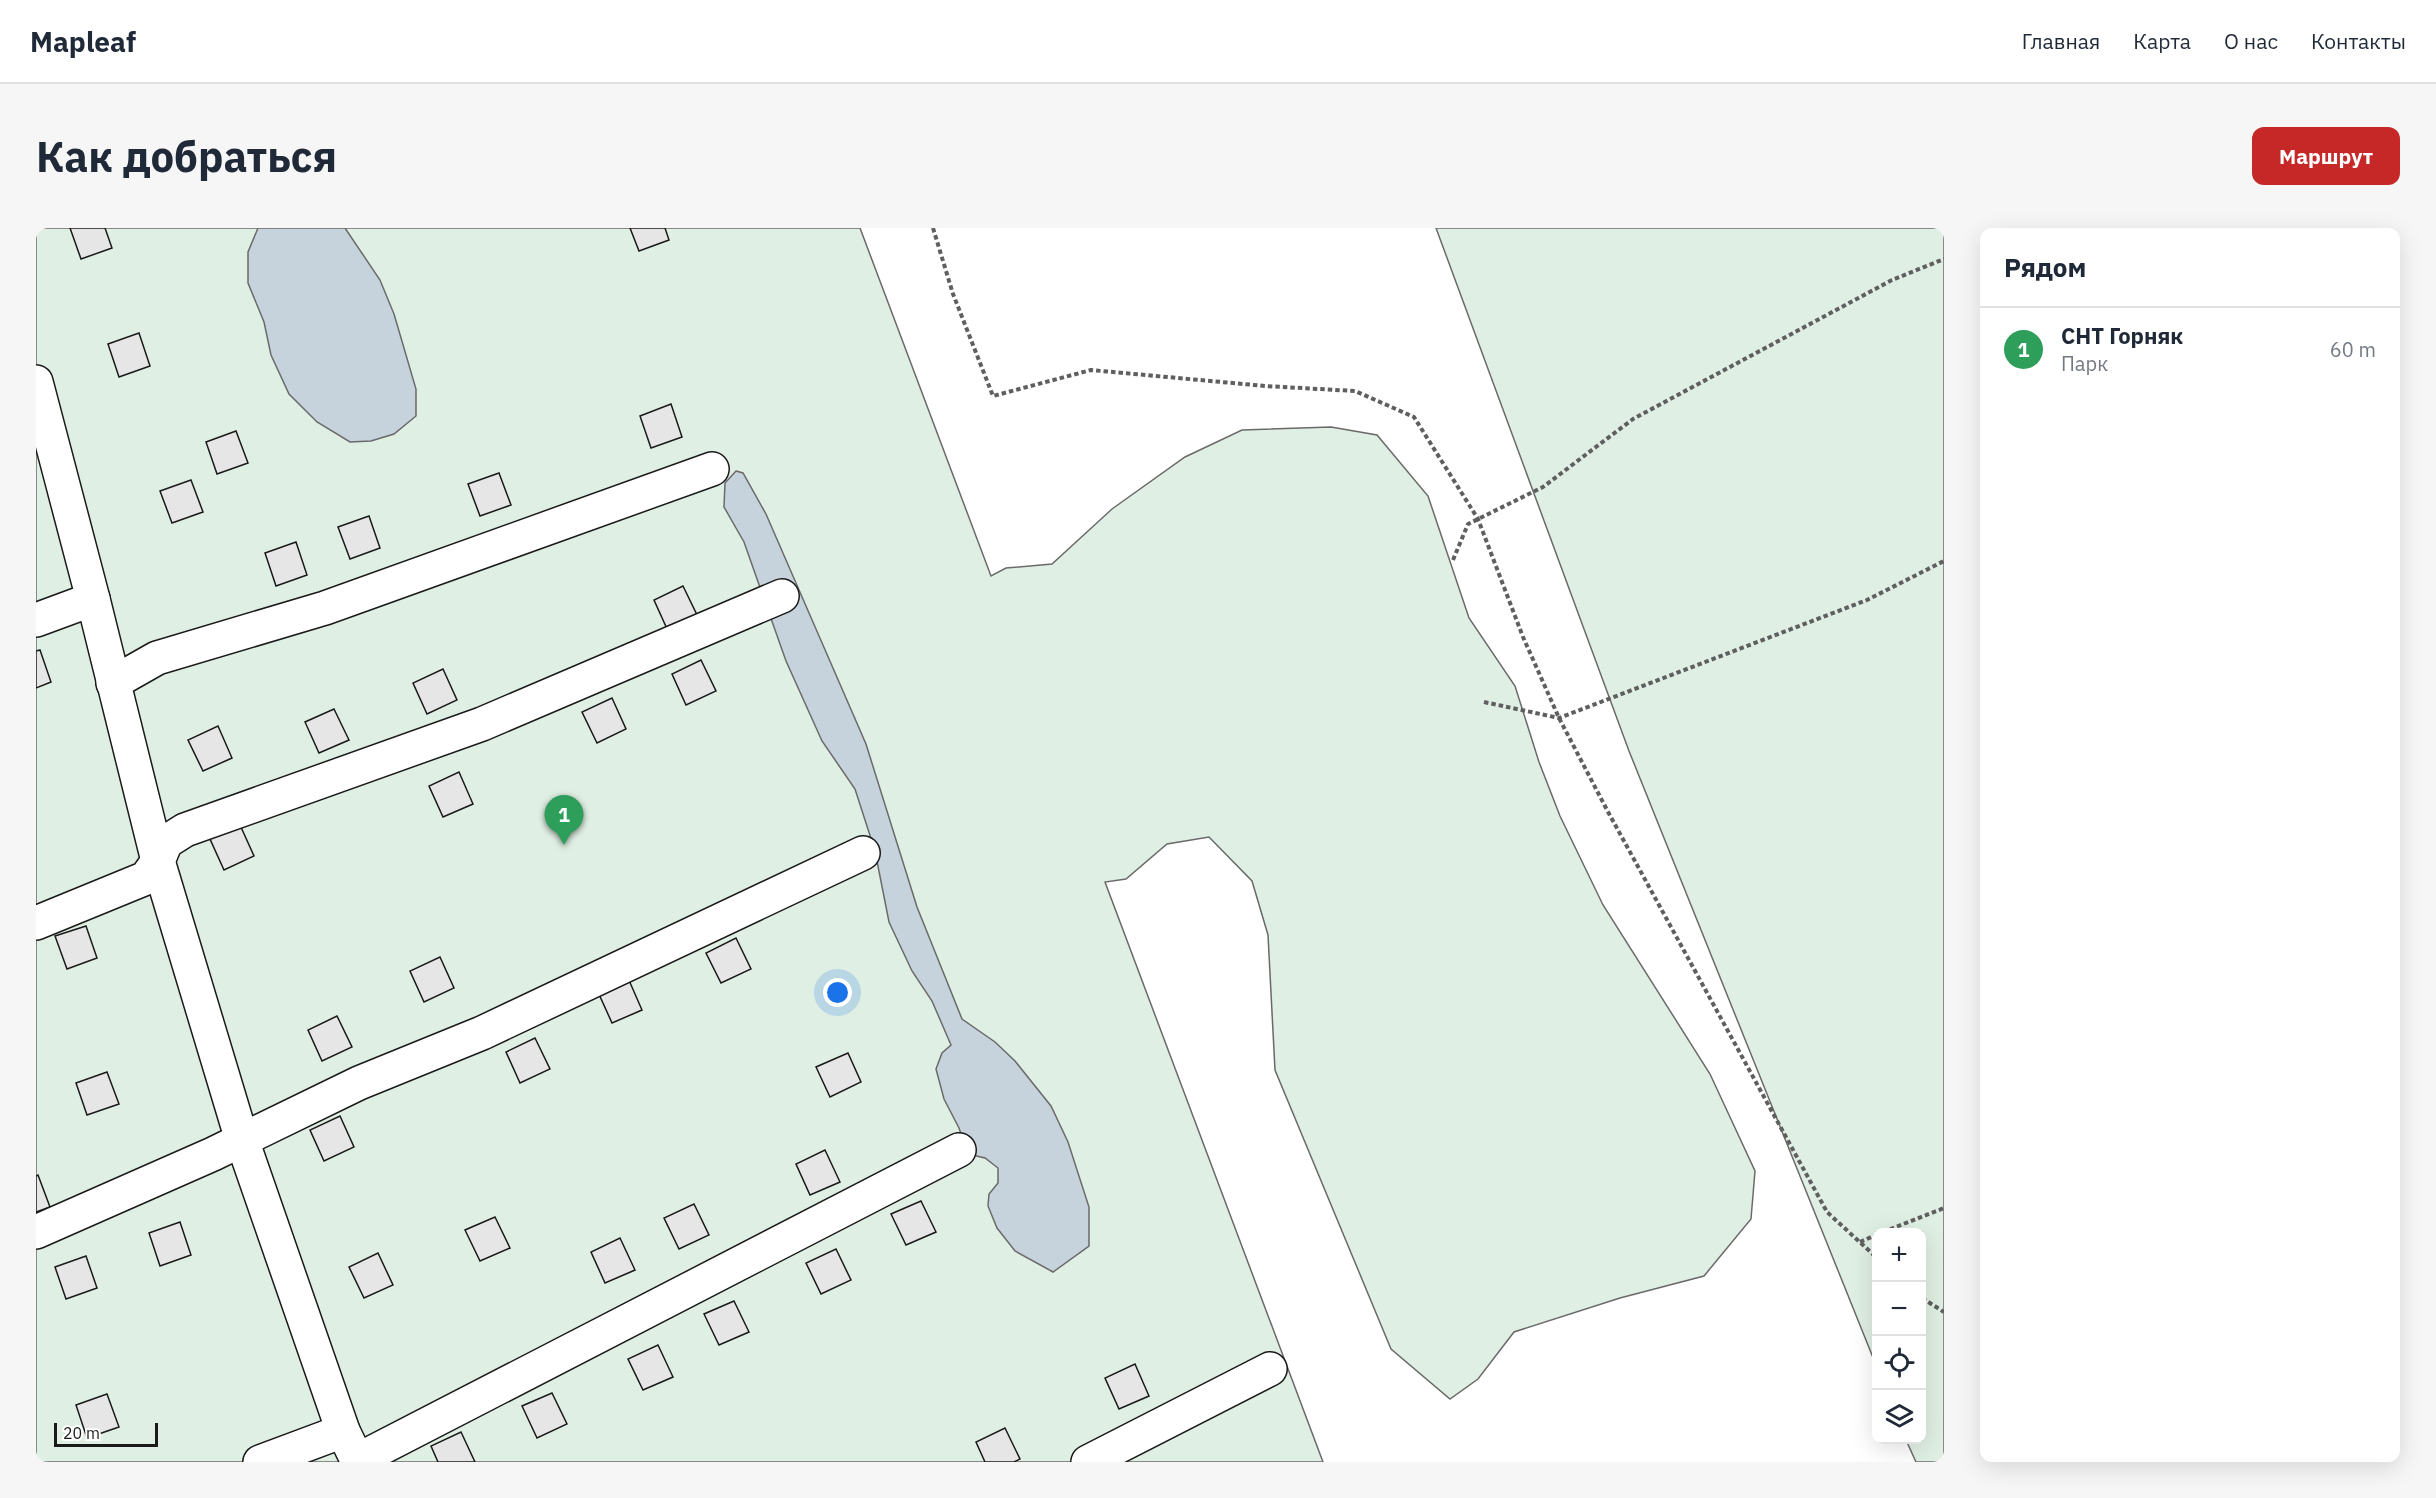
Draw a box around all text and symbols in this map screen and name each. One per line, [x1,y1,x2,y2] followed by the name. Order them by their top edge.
[30,23,136,60] text: Mapleaf
[2022,27,2100,55] text: Главная
[2133,27,2191,55] text: Карта
[2224,27,2278,55] text: О нас
[2311,27,2406,55] text: Контакты
[2252,127,2400,185] button: Маршрут
[36,129,337,184] text: Как добраться
[2004,250,2086,284] text: Рядом
[2061,321,2183,350] text: СНТ Горняк
[2018,336,2030,363] text: 1
[2330,336,2376,363] text: 60 m
[2061,350,2108,377] text: Парк
[544,796,584,845] pin: 1
[823,978,852,1007] your location
[1872,1228,1926,1444] map controls
[1872,1228,1926,1282] button: +
[1872,1282,1926,1336] button: −
[1872,1336,1926,1390] button: locate
[1872,1390,1926,1444] button: layers
[54,1420,158,1448] scale bar
[63,1423,100,1443] text: 20 m

